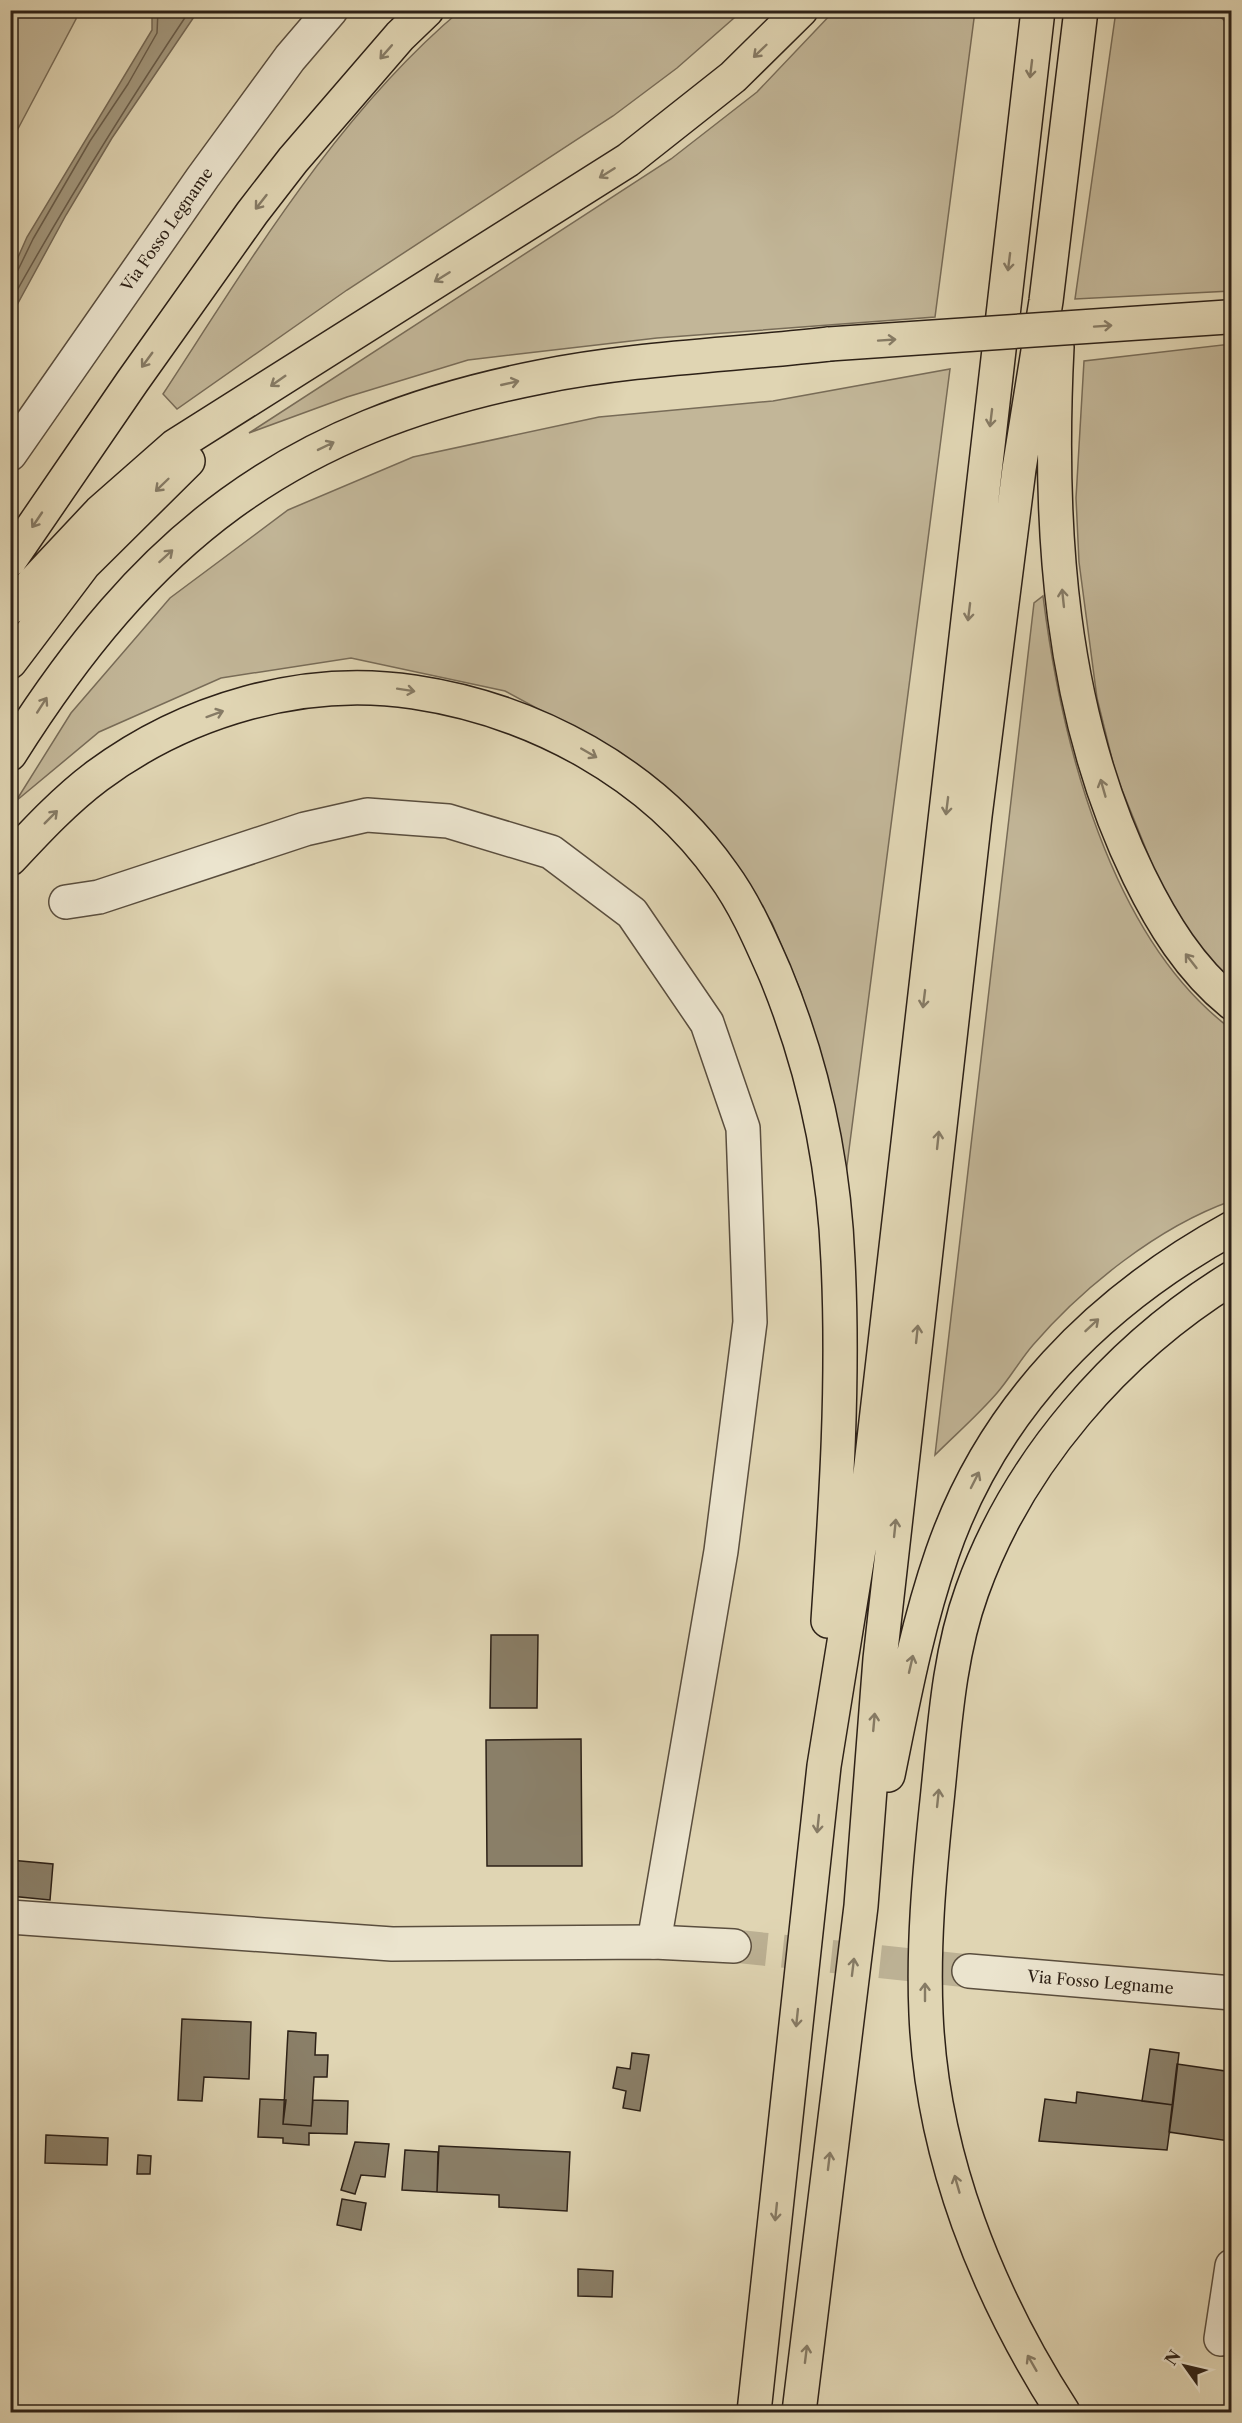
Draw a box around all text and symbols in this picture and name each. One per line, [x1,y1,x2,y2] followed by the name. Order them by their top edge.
[379,44,393,59] one-way arrow
[752,44,767,59] one-way arrow
[1025,58,1036,78] one-way arrow
[116,163,217,296] street label: Via Fosso Legname
[599,167,616,179] one-way arrow
[255,193,268,209] one-way arrow
[1003,252,1014,272] one-way arrow
[434,270,451,283] one-way arrow
[1092,320,1112,331] one-way arrow
[877,335,897,346] one-way arrow
[141,351,154,367] one-way arrow
[270,375,287,387] one-way arrow
[500,377,519,388] one-way arrow
[985,408,996,428] one-way arrow
[317,439,335,451] one-way arrow
[155,478,170,493] one-way arrow
[31,512,43,528] one-way arrow
[158,549,173,563] one-way arrow
[1057,589,1068,609] one-way arrow
[963,601,974,621] one-way arrow
[396,685,416,696] one-way arrow
[36,697,48,714] one-way arrow
[205,708,223,719] one-way arrow
[580,747,597,759] one-way arrow
[1097,779,1108,798] one-way arrow
[941,795,952,815] one-way arrow
[44,809,58,824] one-way arrow
[1185,954,1198,970] one-way arrow
[919,989,930,1009] one-way arrow
[933,1131,944,1151] one-way arrow
[1084,1318,1099,1332] one-way arrow
[911,1325,922,1345] one-way arrow
[969,1472,981,1489] one-way arrow
[890,1518,901,1538] one-way arrow
[906,1654,918,1673] one-way arrow
[869,1712,880,1732] one-way arrow
[933,1788,944,1808] one-way arrow
[812,1814,823,1834] one-way arrow
[848,1958,859,1978] one-way arrow
[1026,1966,1175,1998] street label: Via Fosso Legname
[920,1983,931,2003] one-way arrow
[791,2007,802,2027] one-way arrow
[824,2151,835,2171] one-way arrow
[950,2175,962,2194] one-way arrow
[770,2201,781,2221] one-way arrow
[1155,2336,1215,2396] north arrow
[801,2345,812,2365] one-way arrow
[1160,2346,1185,2369] text: N
[1026,2355,1038,2372] one-way arrow

